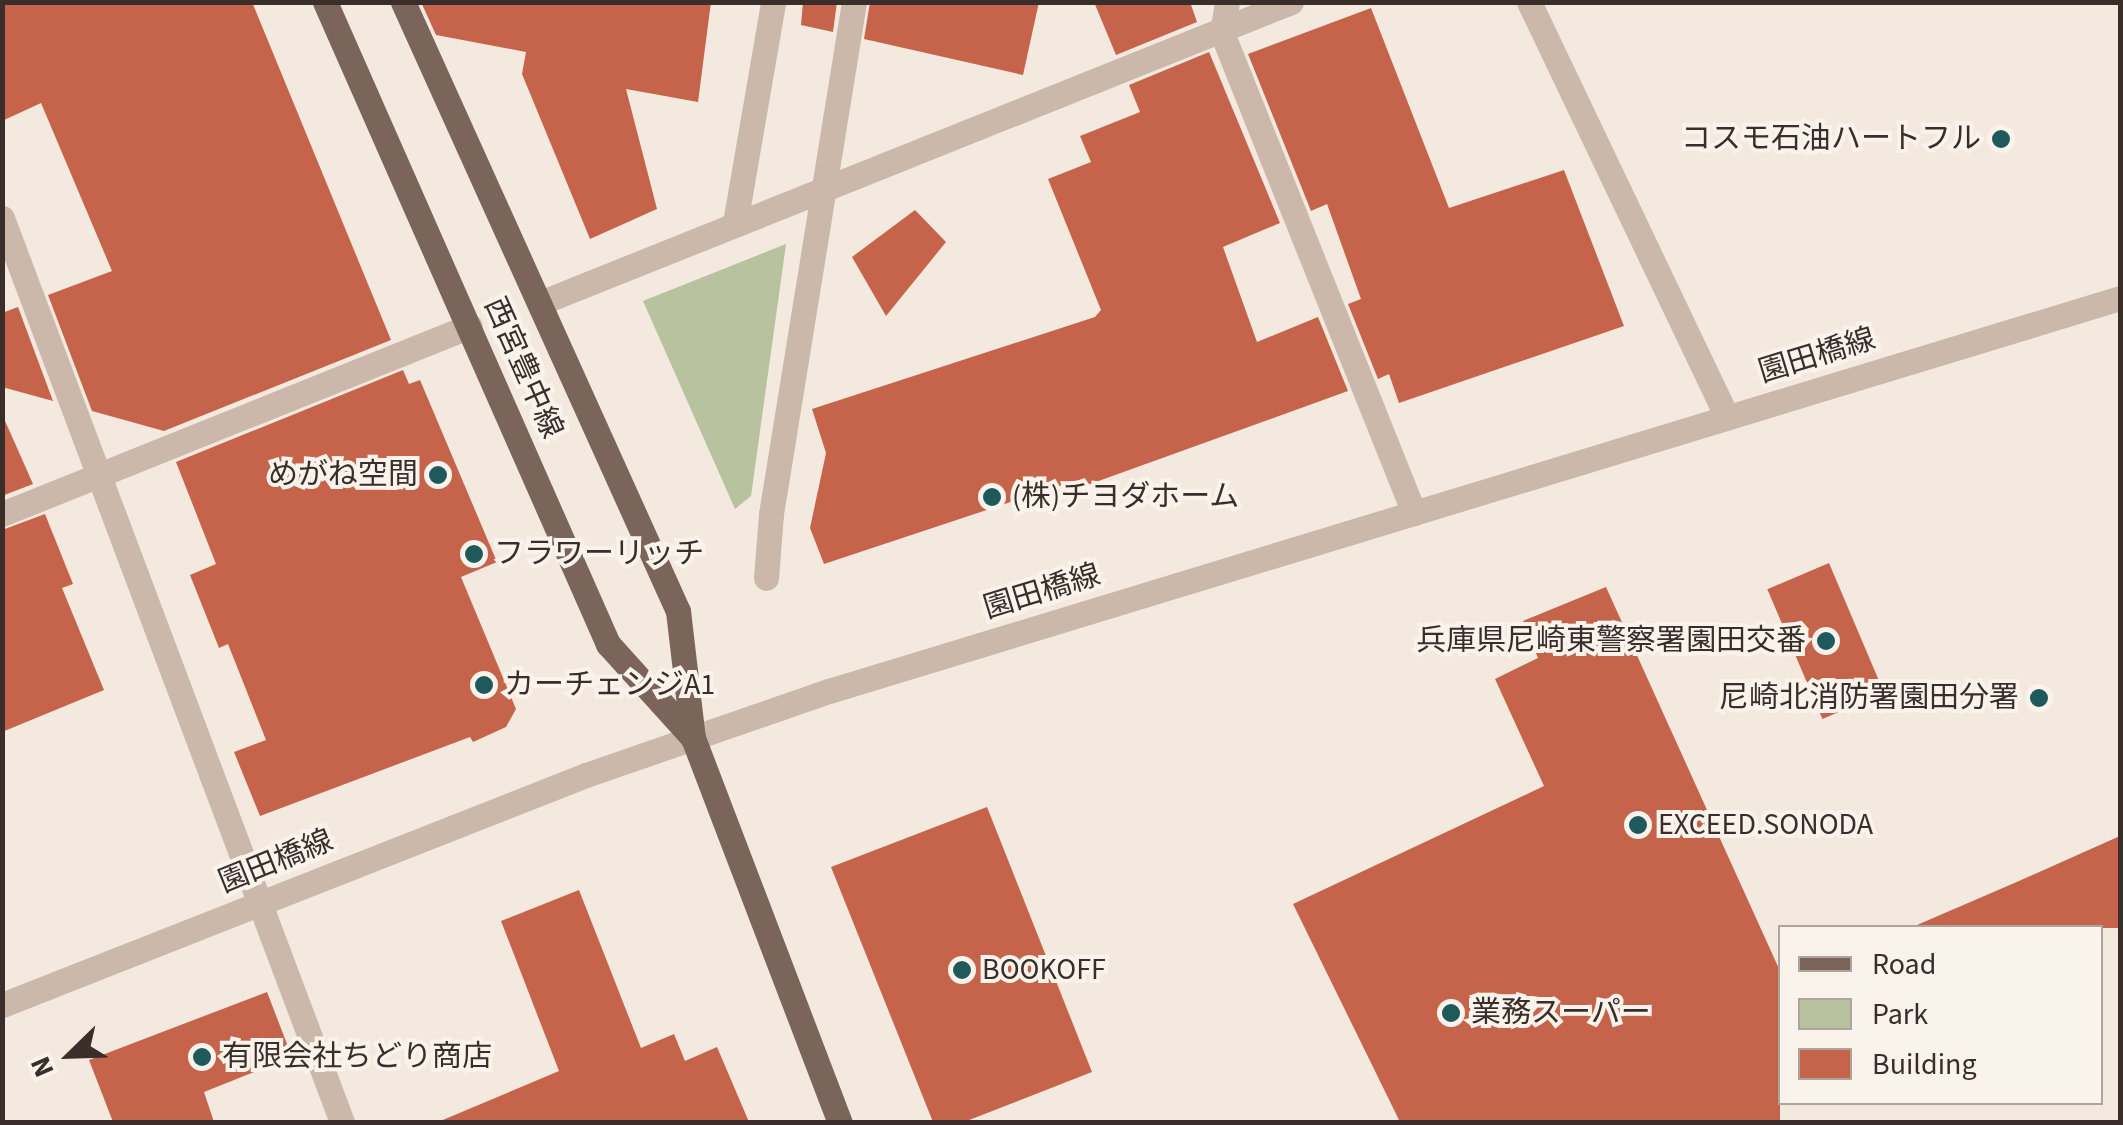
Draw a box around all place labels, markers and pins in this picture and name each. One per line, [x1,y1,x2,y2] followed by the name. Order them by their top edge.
[1681,121,1981,157] place label: コスモ石油ハートフル
[1990,128,2012,150] marker: コスモ石油ハートフル
[268,457,418,493] place label: めがね空間
[427,464,449,486] marker: めがね空間
[1012,479,1240,515] place label: (株)チヨダホーム
[981,486,1003,508] marker: (株)チヨダホーム
[494,536,704,572] place label: フラワーリッチ
[463,543,485,565] marker: フラワーリッチ
[1416,623,1806,659] place label: 兵庫県尼崎東警察署園田交番
[1815,630,1837,652] marker: 兵庫県尼崎東警察署園田交番
[504,667,715,703] place label: カーチェンジA1
[473,674,495,696] marker: カーチェンジA1
[1719,680,2019,716] place label: 尼崎北消防署園田分署
[2028,687,2050,709] marker: 尼崎北消防署園田分署
[1658,807,1873,843] place label: EXCEED.SONODA
[1627,814,1649,836] marker: EXCEED.SONODA
[982,952,1106,988] place label: BOOKOFF
[951,959,973,981] marker: BOOKOFF
[1471,995,1651,1031] place label: 業務スーパー
[1440,1002,1462,1024] marker: 業務スーパー
[222,1039,492,1075] place label: 有限会社ちどり商店
[191,1046,213,1068] marker: 有限会社ちどり商店

